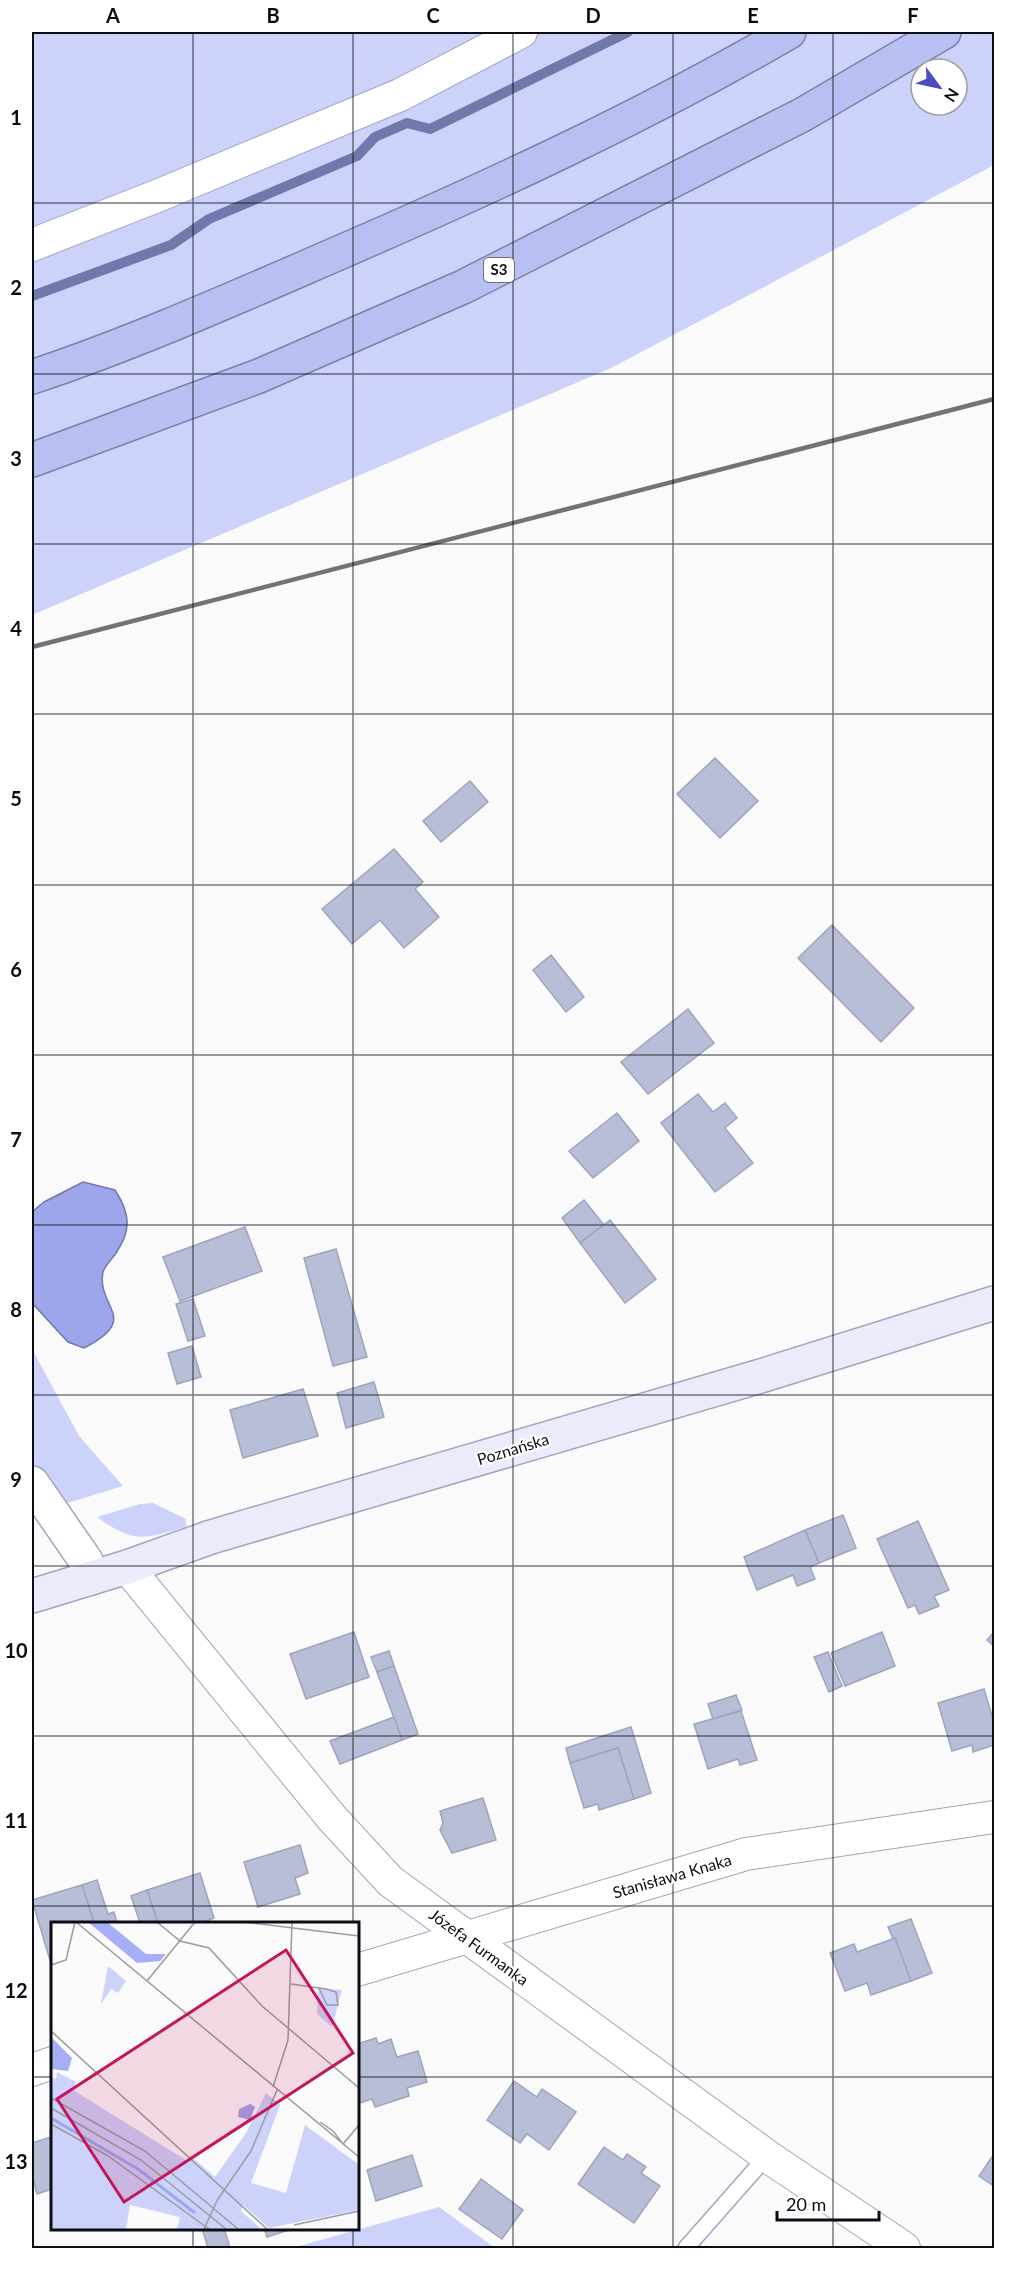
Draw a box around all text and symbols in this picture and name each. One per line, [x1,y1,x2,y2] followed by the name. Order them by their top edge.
[105,3,120,27] text: A
[266,3,280,27] text: B
[426,3,440,27] text: C
[585,3,601,27] text: D
[747,3,759,27] text: E
[907,3,919,27] text: F
[909,57,969,117] north arrow
[941,85,963,106] text: N
[10,105,22,129] text: 1
[484,258,514,282] road number: S3
[10,275,22,299] text: 2
[10,446,22,470] text: 3
[10,616,22,640] text: 4
[10,786,22,810] text: 5
[10,957,22,981] text: 6
[10,1127,22,1151] text: 7
[10,1297,22,1321] text: 8
[475,1429,551,1468] street label: Poznańska
[10,1467,22,1491] text: 9
[4,1638,28,1662] text: 10
[4,1808,28,1832] text: 11
[610,1849,733,1902] street label: Stanisława Knaka
[426,1904,533,1989] street label: Józefa Furmanka
[51,1922,358,2229] inset map
[4,1978,28,2002] text: 12
[4,2149,28,2173] text: 13
[777,2184,879,2222] scale bar
[786,2193,826,2215] text: 20 m

